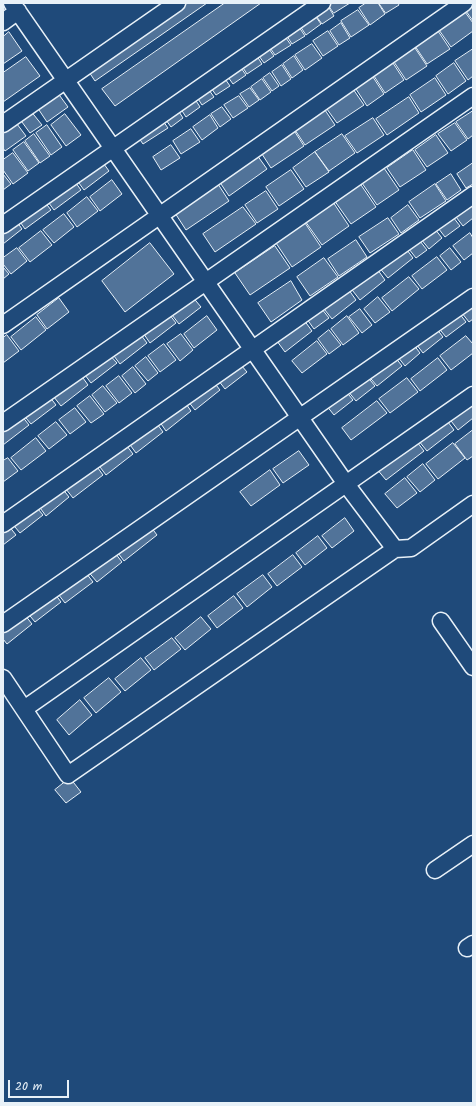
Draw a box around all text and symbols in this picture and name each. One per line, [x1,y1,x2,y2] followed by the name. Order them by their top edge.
[10,1072,71,1098] scale bar
[15,1077,42,1096] text: 20 m

